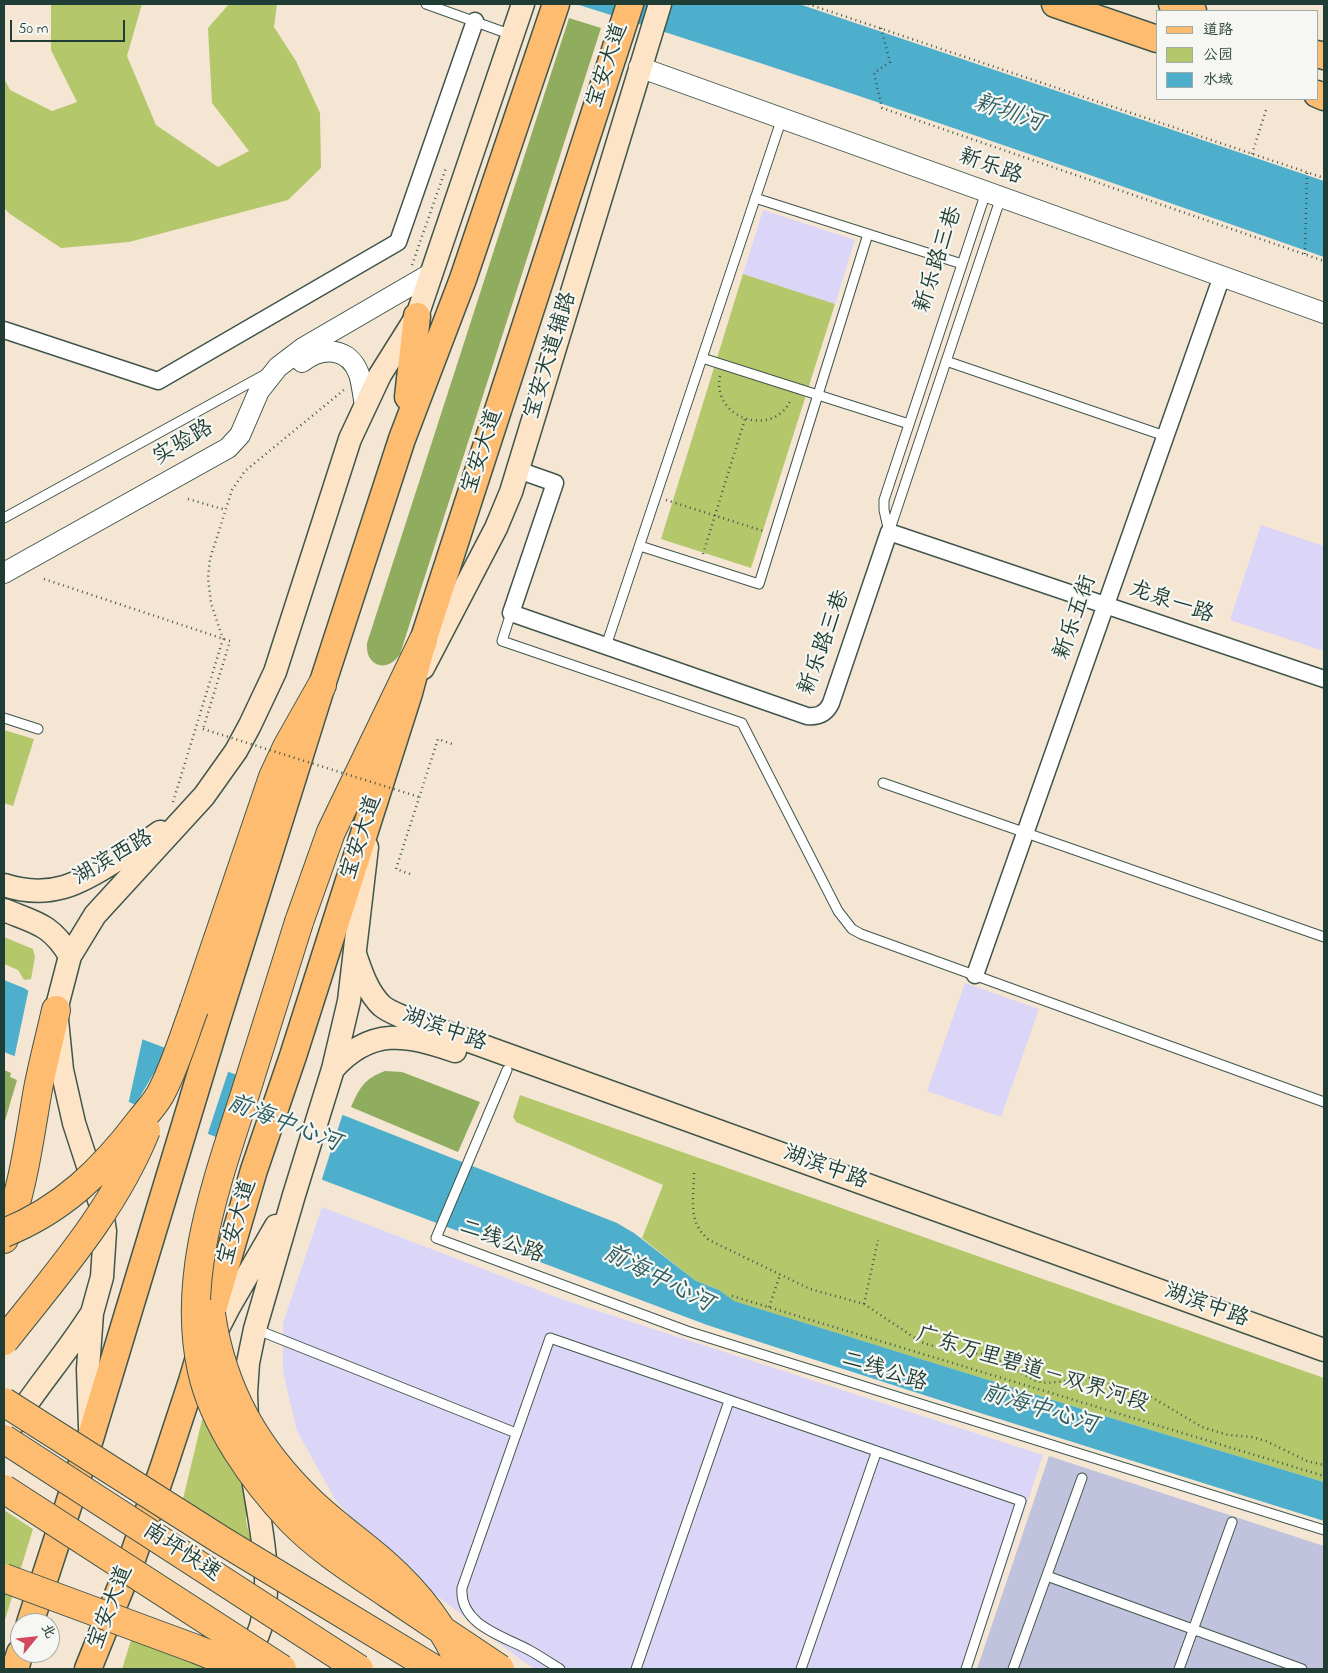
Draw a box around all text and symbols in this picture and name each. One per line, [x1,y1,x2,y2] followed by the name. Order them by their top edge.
[12,10,128,42] scale bar
[1156,10,1318,100] legend
[18,18,48,40] text: 50 m
[1203,19,1233,41] text: 道路
[583,20,635,112] street label: 宝安大道
[1203,44,1233,66] text: 公园
[1203,69,1233,91] text: 水域
[969,90,1047,140] water label: 新圳河
[954,144,1026,192] street label: 新乐路
[910,204,970,316] street label: 新乐路三巷
[520,289,584,423] street label: 宝安大道辅路
[458,406,510,498] street label: 宝安大道
[149,416,219,472] street label: 实验路
[1050,572,1104,664] street label: 新乐五街
[1125,577,1217,631] street label: 龙泉一路
[795,587,857,699] street label: 新乐路三巷
[337,792,389,884] street label: 宝安大道
[69,826,159,892] street label: 湖滨西路
[398,1004,490,1058] street label: 湖滨中路
[222,1090,344,1160] water label: 前海中心河
[779,1142,871,1196] street label: 湖滨中路
[214,1177,264,1269] street label: 宝安大道
[455,1216,547,1270] street label: 二线公路
[597,1240,717,1320] water label: 前海中心河
[1160,1280,1252,1334] street label: 湖滨中路
[912,1323,1152,1419] street label: 广东万里碧道－双界河段
[838,1348,930,1398] street label: 二线公路
[977,1380,1101,1442] water label: 前海中心河
[137,1519,225,1589] street label: 南坪快速
[84,1562,140,1654] street label: 宝安大道
[10,1613,60,1663] north arrow
[35,1620,60,1642] text: 北

